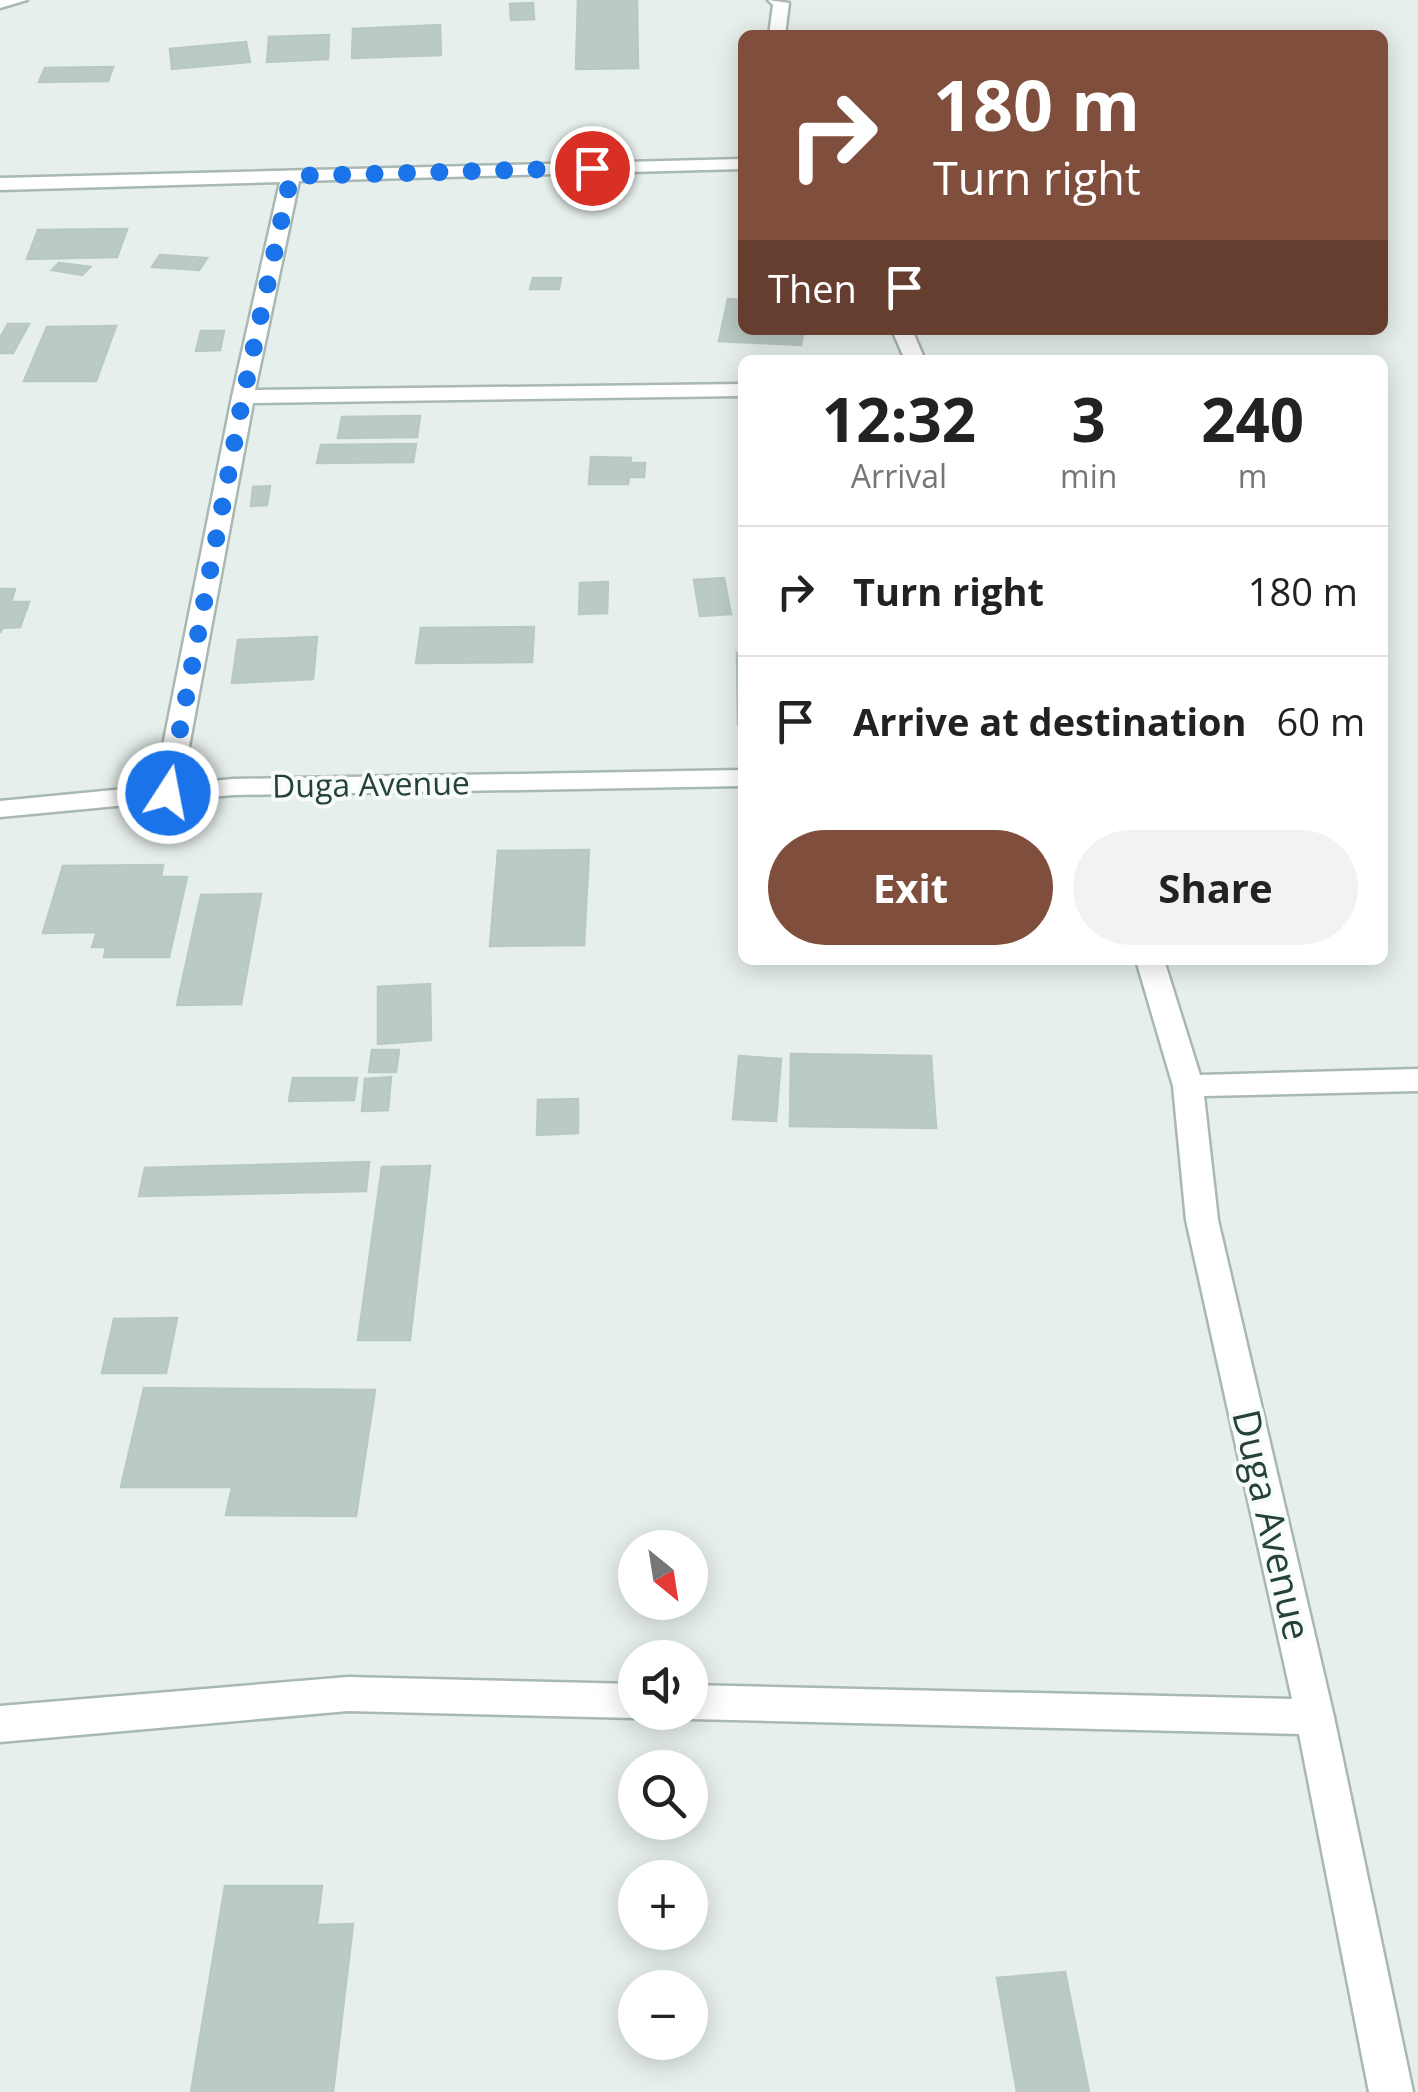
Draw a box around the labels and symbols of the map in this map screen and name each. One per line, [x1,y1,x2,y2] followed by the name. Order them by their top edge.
[550,126,635,211] pin
[116,741,220,845] position arrow
[272,760,470,807] street label: Duga Avenue
[1221,1404,1325,1645] street label: Duga Avenue
[618,1530,708,1620] north arrow

